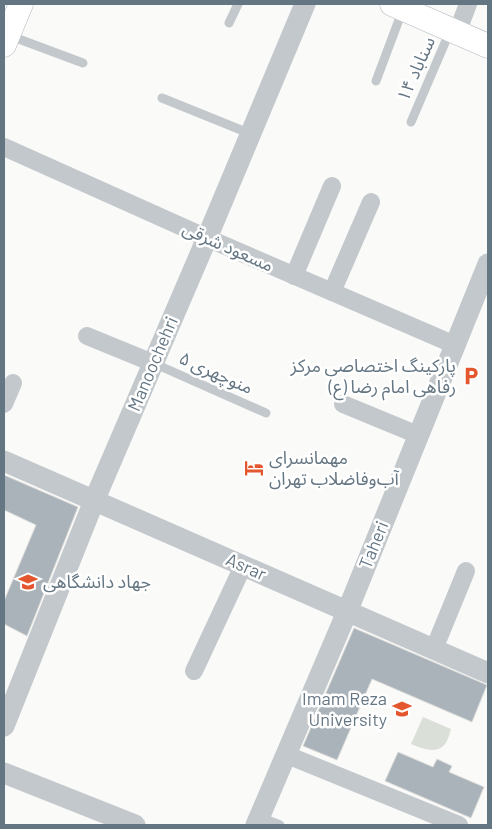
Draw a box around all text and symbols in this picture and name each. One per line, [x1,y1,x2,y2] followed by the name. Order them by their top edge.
[391,33,439,104] street label: سناباد ۱۴
[179,216,277,277] street label: مسعود شرقی
[122,313,182,414] street label: Manoochehri
[176,346,257,399] street label: منوچهری ۵
[290,354,456,401] place label: پارکینگ اختصاصی مرکز رفاهی امام رضا (ع)
[460,365,482,387] parking icon: پارکینگ اختصاصی مرکز رفاهی امام رضا (ع)
[269,446,399,490] place label: مهمانسرای آب‌و‌فاضلاب تهران
[243,457,265,479] hotel icon: مهمانسرای آب‌و‌فاضلاب تهران
[354,518,393,572] street label: Taheri
[223,548,270,585] street label: Asrar
[43,570,151,593] place label: جهاد دانشگاهی
[17,571,39,593] school or university icon: جهاد دانشگاهی
[302,687,387,730] place label: Imam Reza University
[391,698,413,720] school or university icon: Imam Reza University

